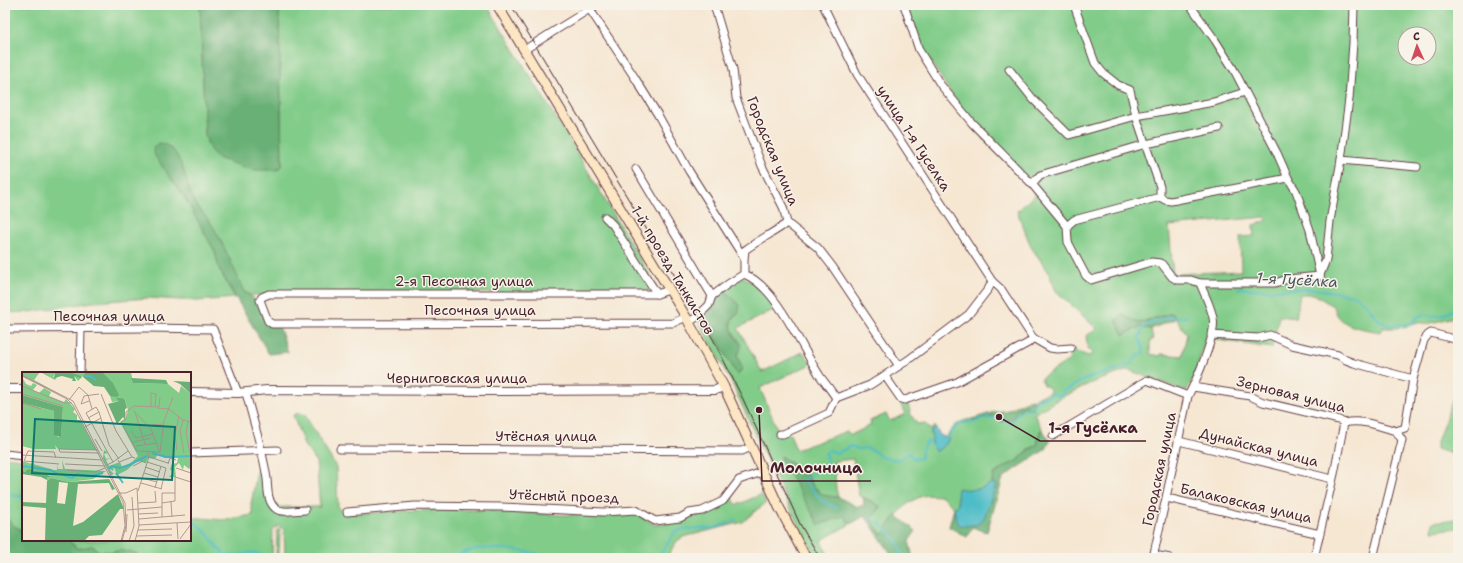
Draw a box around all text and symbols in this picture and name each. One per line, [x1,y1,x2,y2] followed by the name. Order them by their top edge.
[1397,26,1437,66] north arrow
[1413,29,1421,44] text: С
[873,82,955,195] street label: улица 1-я Гуселка
[743,94,803,208] street label: Городская улица
[627,202,719,338] street label: 1-й проезд Танкистов
[1256,268,1338,292] water label: 1-я Гусёлка
[395,272,533,290] street label: 2-я Песочная улица
[424,301,536,319] street label: Песочная улица
[53,307,165,325] street label: Песочная улица
[387,369,527,387] street label: Черниговская улица
[22,372,191,541] inset map
[1235,372,1348,416] street label: Зерновая улица
[1138,410,1180,528] street label: Городская улица
[1040,414,1146,441] callout: 1-я Гусёлка
[1048,418,1138,438] text: 1-я Гусёлка
[1198,424,1321,471] street label: Дунайская улица
[495,427,597,445] street label: Утёсная улица
[762,454,871,481] callout: Молочница
[770,458,863,478] text: Молочница
[1178,479,1314,527] street label: Балаковская улица
[509,485,619,507] street label: Утёсный проезд

